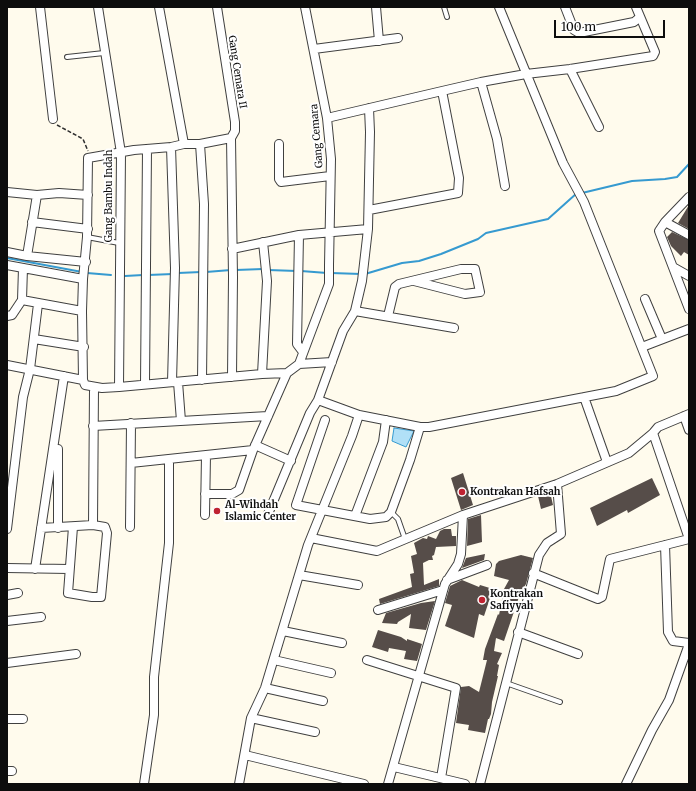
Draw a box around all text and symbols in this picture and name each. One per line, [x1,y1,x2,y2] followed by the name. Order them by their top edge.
[556,12,667,38] scale bar
[561,19,596,34] text: 100 m
[225,35,249,109] street label: Gang Cemara II
[308,104,326,168] street label: Gang Cemara
[103,150,115,242] street label: Gang Bambu Indah
[470,486,560,498] place label: Kontrakan Hafsah
[457,487,467,497] marker: Kontrakan Hafsah
[225,499,296,522] place label: Al-Wihdah Islamic Center
[212,506,222,516] marker: Al-Wihdah Islamic Center
[490,588,543,612] place label: Kontrakan Safiyyah
[477,595,487,605] marker: Kontrakan Safiyyah

